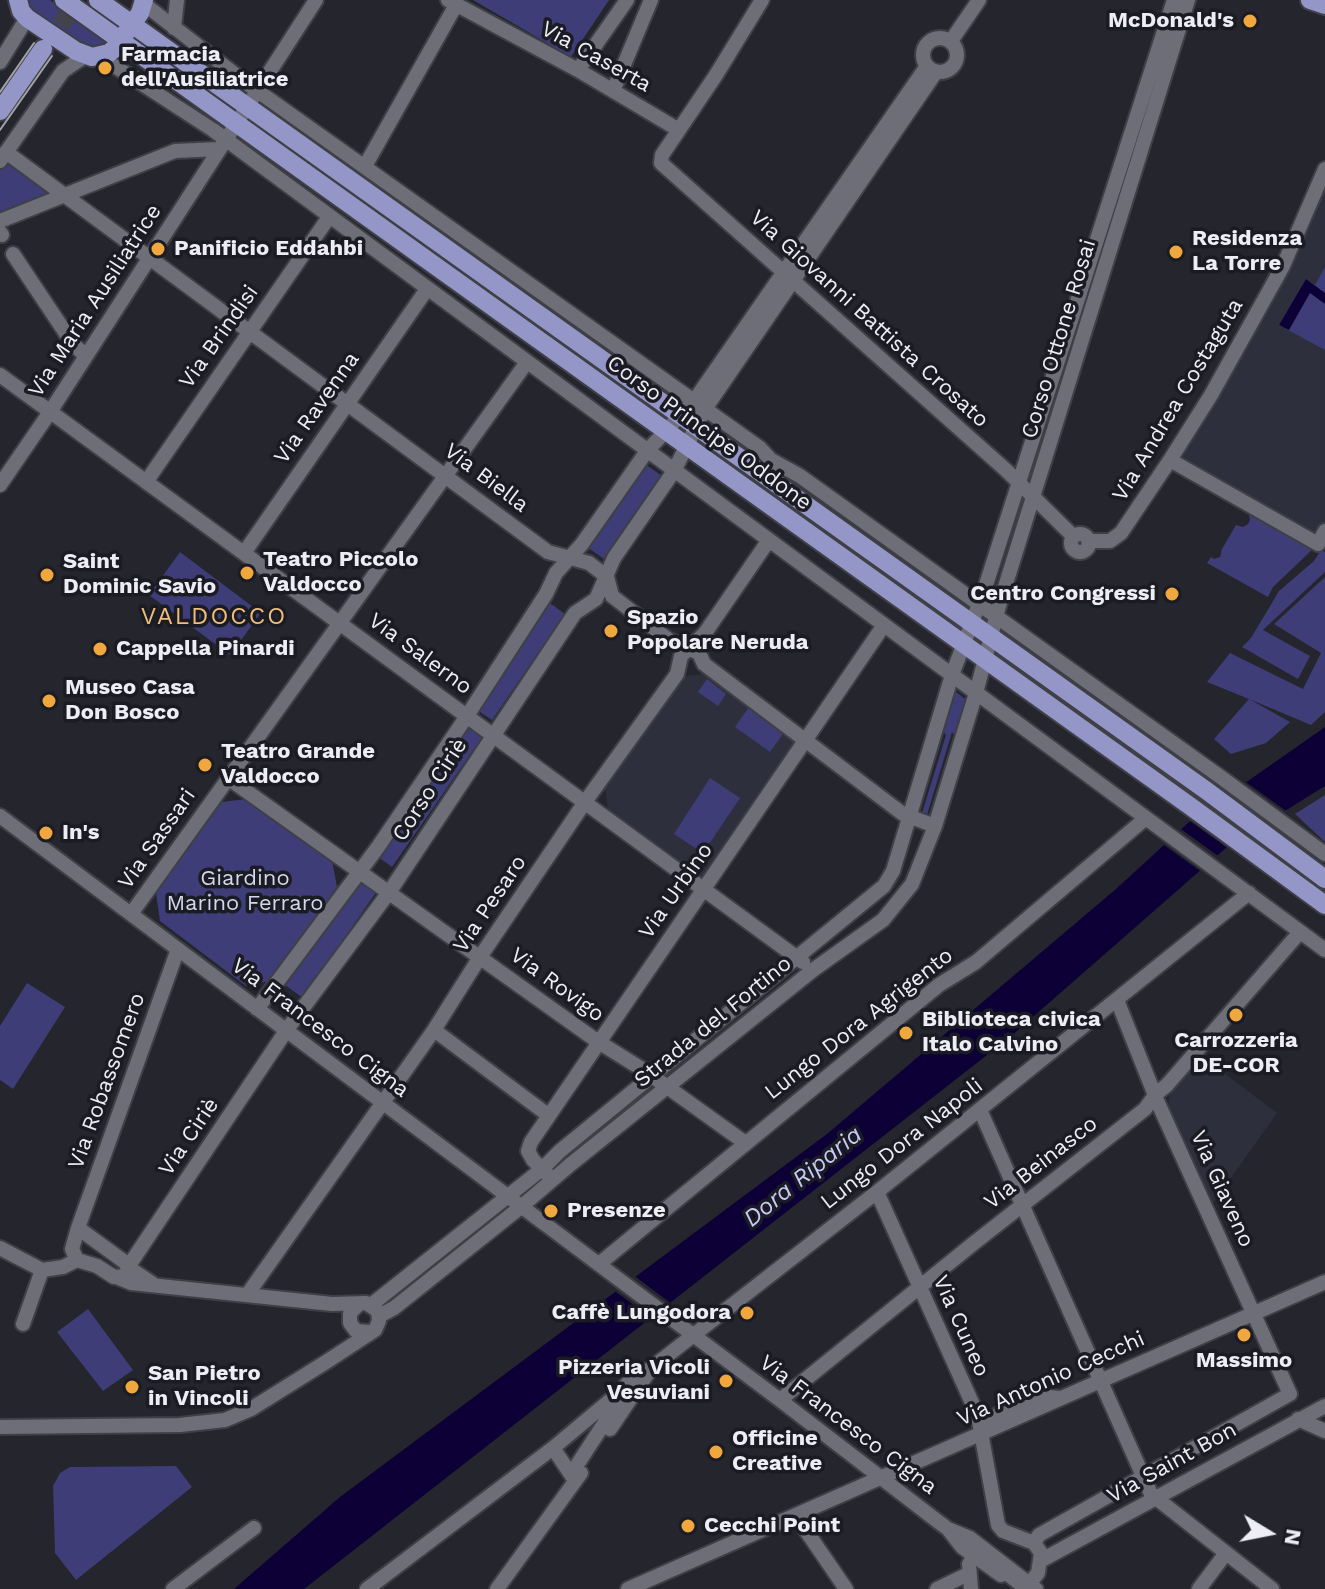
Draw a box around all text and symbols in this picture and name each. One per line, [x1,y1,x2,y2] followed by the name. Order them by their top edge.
[1108,8,1234,34] place label: McDonald's
[1241,12,1259,30] marker: McDonald's
[536,16,656,98] street label: Via Caserta
[121,42,288,94] place label: Farmacia dell'Ausiliatrice
[96,59,114,77] marker: Farmacia dell'Ausiliatrice
[23,199,167,403] street label: Via Maria Ausiliatrice
[744,205,994,433] street label: Via Giovanni Battista Crosato
[1192,226,1302,278] place label: Residenza La Torre
[174,236,363,262] place label: Panificio Eddahbi
[1016,236,1102,442] street label: Corso Ottone Rosai
[149,240,167,258] marker: Panificio Eddahbi
[1167,243,1185,261] marker: Residenza La Torre
[174,280,264,394] street label: Via Brindisi
[1107,294,1249,506] street label: Via Andrea Costaguta
[269,347,365,469] street label: Via Ravenna
[601,350,817,516] street label: Corso Principe Oddone
[439,438,533,518] street label: Via Biella
[263,547,418,598] place label: Teatro Piccolo Valdocco
[63,549,216,600] place label: Saint Dominic Savio
[238,564,256,582] marker: Teatro Piccolo Valdocco
[38,566,56,584] marker: Saint Dominic Savio
[970,581,1156,607] place label: Centro Congressi
[1163,585,1181,603] marker: Centro Congressi
[141,603,287,631] district label: VALDOCCO
[627,605,809,656] place label: Spazio Popolare Neruda
[363,608,477,700] street label: Via Salerno
[602,622,620,640] marker: Spazio Popolare Neruda
[116,636,295,662] place label: Cappella Pinardi
[91,640,109,658] marker: Cappella Pinardi
[65,675,195,726] place label: Museo Casa Don Bosco
[40,692,58,710] marker: Museo Casa Don Bosco
[387,734,473,846] street label: Corso Ciriè
[221,739,375,790] place label: Teatro Grande Valdocco
[196,756,214,774] marker: Teatro Grande Valdocco
[113,784,201,894] street label: Via Sassari
[62,820,99,846] place label: In's
[37,824,55,842] marker: In's
[633,838,719,944] street label: Via Urbino
[448,850,532,958] street label: Via Pesaro
[166,866,324,918] park label: Giardino Marino Ferraro
[505,942,609,1028] street label: Via Rovigo
[760,942,958,1106] street label: Lungo Dora Agrigento
[629,951,797,1093] street label: Strada del Fortino
[226,953,414,1103] street label: Via Francesco Cigna
[63,989,151,1173] street label: Via Robassomero
[1227,1006,1245,1024] marker: Carrozzeria DE-COR
[922,1007,1101,1058] place label: Biblioteca civica Italo Calvino
[897,1024,915,1042] marker: Biblioteca civica Italo Calvino
[1174,1028,1298,1080] place label: Carrozzeria DE-COR
[816,1073,988,1215] street label: Lungo Dora Napoli
[153,1093,225,1181] street label: Via Ciriè
[979,1111,1103,1215] street label: Via Beinasco
[738,1120,868,1234] water label: Dora Riparia
[1185,1127,1259,1251] street label: Via Giaveno
[567,1198,666,1224] place label: Presenze
[542,1202,560,1220] marker: Presenze
[927,1271,995,1381] street label: Via Cuneo
[551,1300,731,1326] place label: Caffè Lungodora
[738,1304,756,1322] marker: Caffè Lungodora
[953,1326,1149,1432] street label: Via Antonio Cecchi
[1235,1326,1253,1344] marker: Massimo
[1196,1348,1292,1374] place label: Massimo
[754,1350,942,1500] street label: Via Francesco Cigna
[558,1355,710,1406] place label: Pizzeria Vicoli Vesuviani
[148,1361,261,1412] place label: San Pietro in Vincoli
[717,1372,735,1390] marker: Pizzeria Vicoli Vesuviani
[123,1378,141,1396] marker: San Pietro in Vincoli
[1103,1417,1241,1509] street label: Via Saint Bon
[732,1426,822,1478] place label: Officine Creative
[707,1443,725,1461] marker: Officine Creative
[1229,1493,1309,1573] north arrow
[704,1513,840,1539] place label: Cecchi Point
[679,1517,697,1535] marker: Cecchi Point
[1279,1527,1307,1547] text: N

